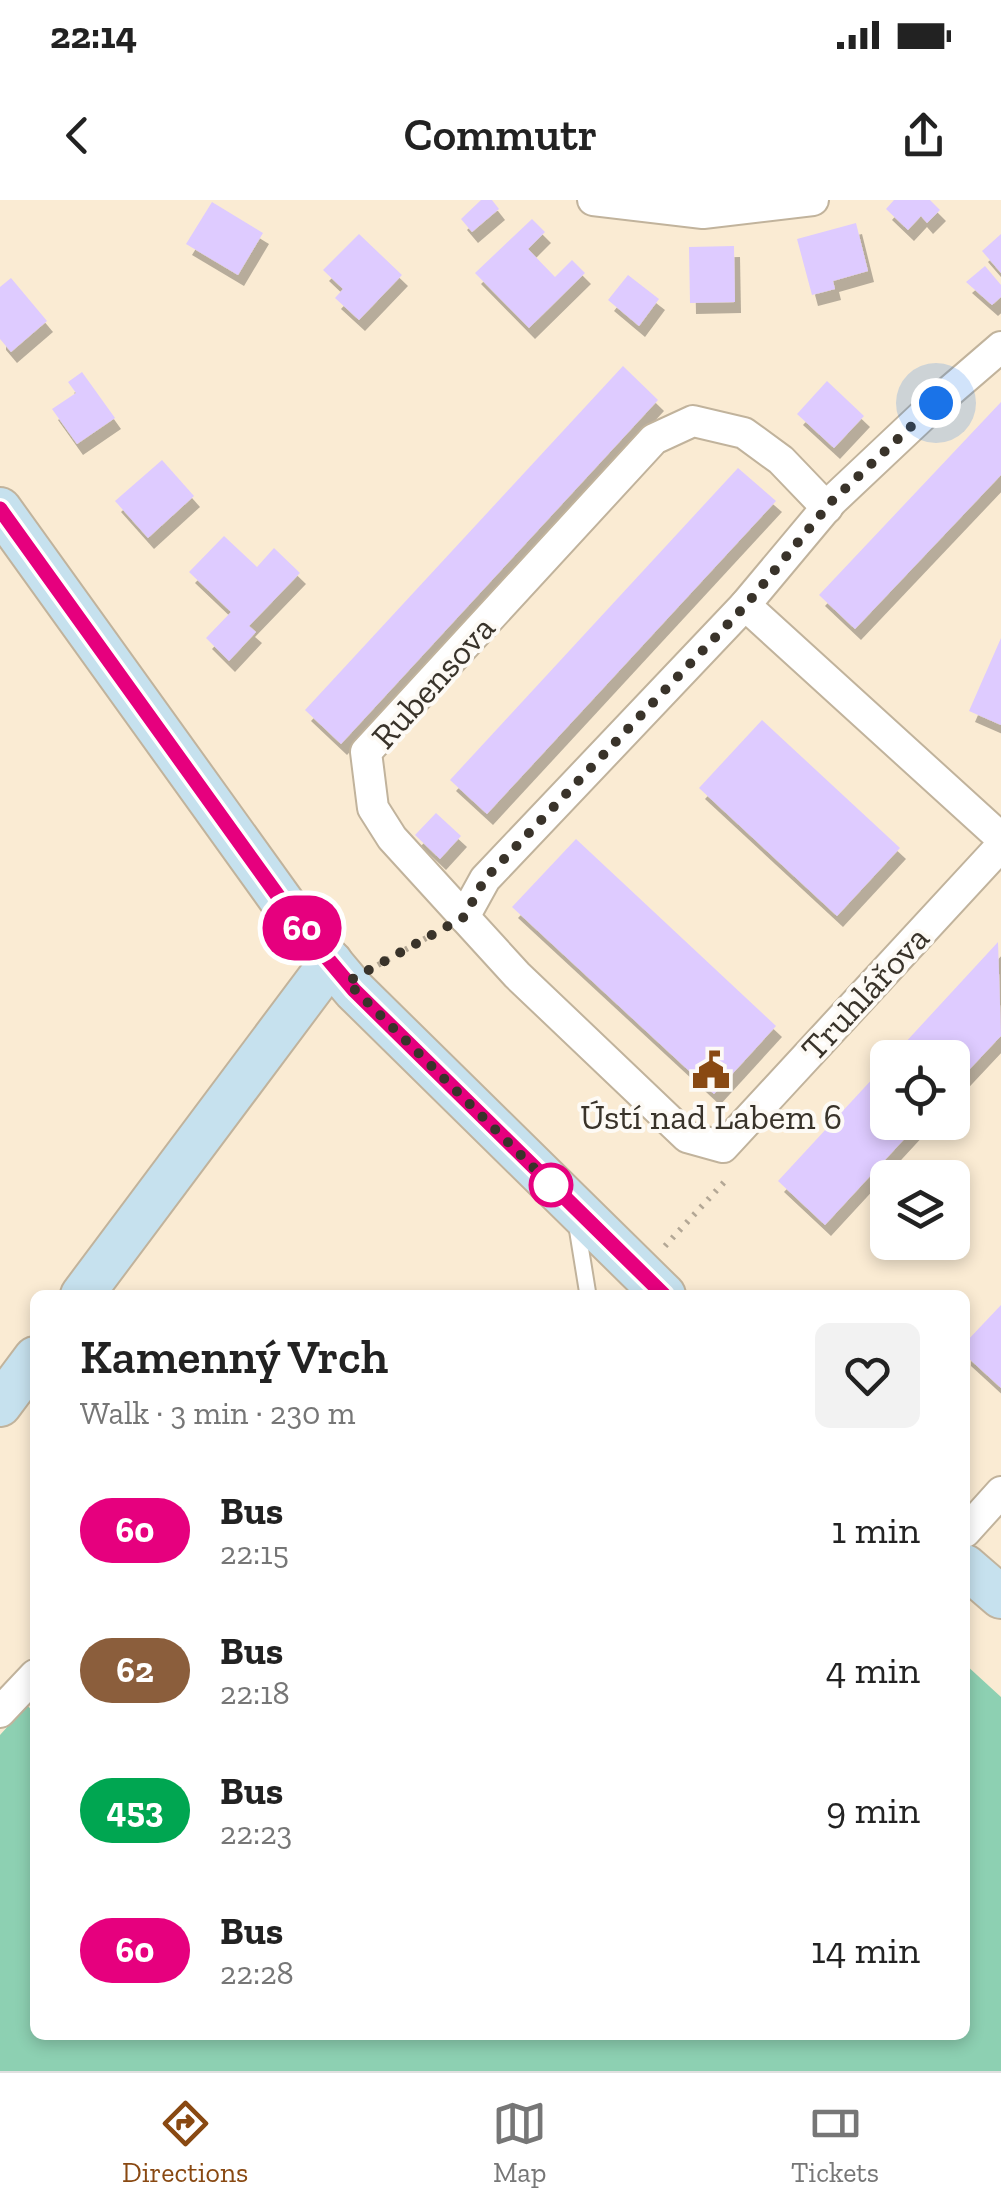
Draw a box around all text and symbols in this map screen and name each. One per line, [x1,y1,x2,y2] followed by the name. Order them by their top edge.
[50,12,137,58] text: 22:14
[50,108,105,163] icon: back
[404,108,597,162] text: Commutr
[896,108,951,163] icon: share
[911,378,961,428] your location
[363,607,503,757] street label: Rubensova
[257,896,347,960] line badge: 60
[283,907,321,949] text: 60
[792,917,938,1069] street label: Truhlářova
[870,1040,970,1260] map controls
[870,1040,970,1140] button: locate
[690,1049,732,1091] public building icon: Ústí nad Labem 6
[580,1096,842,1138] place label: Ústí nad Labem 6
[870,1160,970,1260] button: layers
[530,1164,572,1206] unlabelled marker
[815,1323,920,1428] button: heart
[80,1328,388,1385] text: Kamenný Vrch
[80,1394,355,1432] text: Walk · 3 min · 230 m
[220,1488,283,1534] text: Bus
[832,1507,920,1553] text: 1 min
[116,1509,154,1551] text: 60
[220,1534,289,1572] text: 22:15
[220,1628,283,1674] text: Bus
[826,1647,920,1693] text: 4 min
[116,1649,154,1691] text: 62
[220,1674,290,1712] text: 22:18
[220,1768,283,1814] text: Bus
[826,1787,920,1833] text: 9 min
[107,1789,163,1831] text: 453
[220,1814,292,1852] text: 22:23
[220,1908,283,1954] text: Bus
[811,1927,920,1973] text: 14 min
[116,1929,154,1971] text: 60
[220,1954,294,1992] text: 22:28
[122,2096,248,2189] tab: Directions
[492,2096,547,2189] tab: Map
[791,2096,879,2189] tab: Tickets

